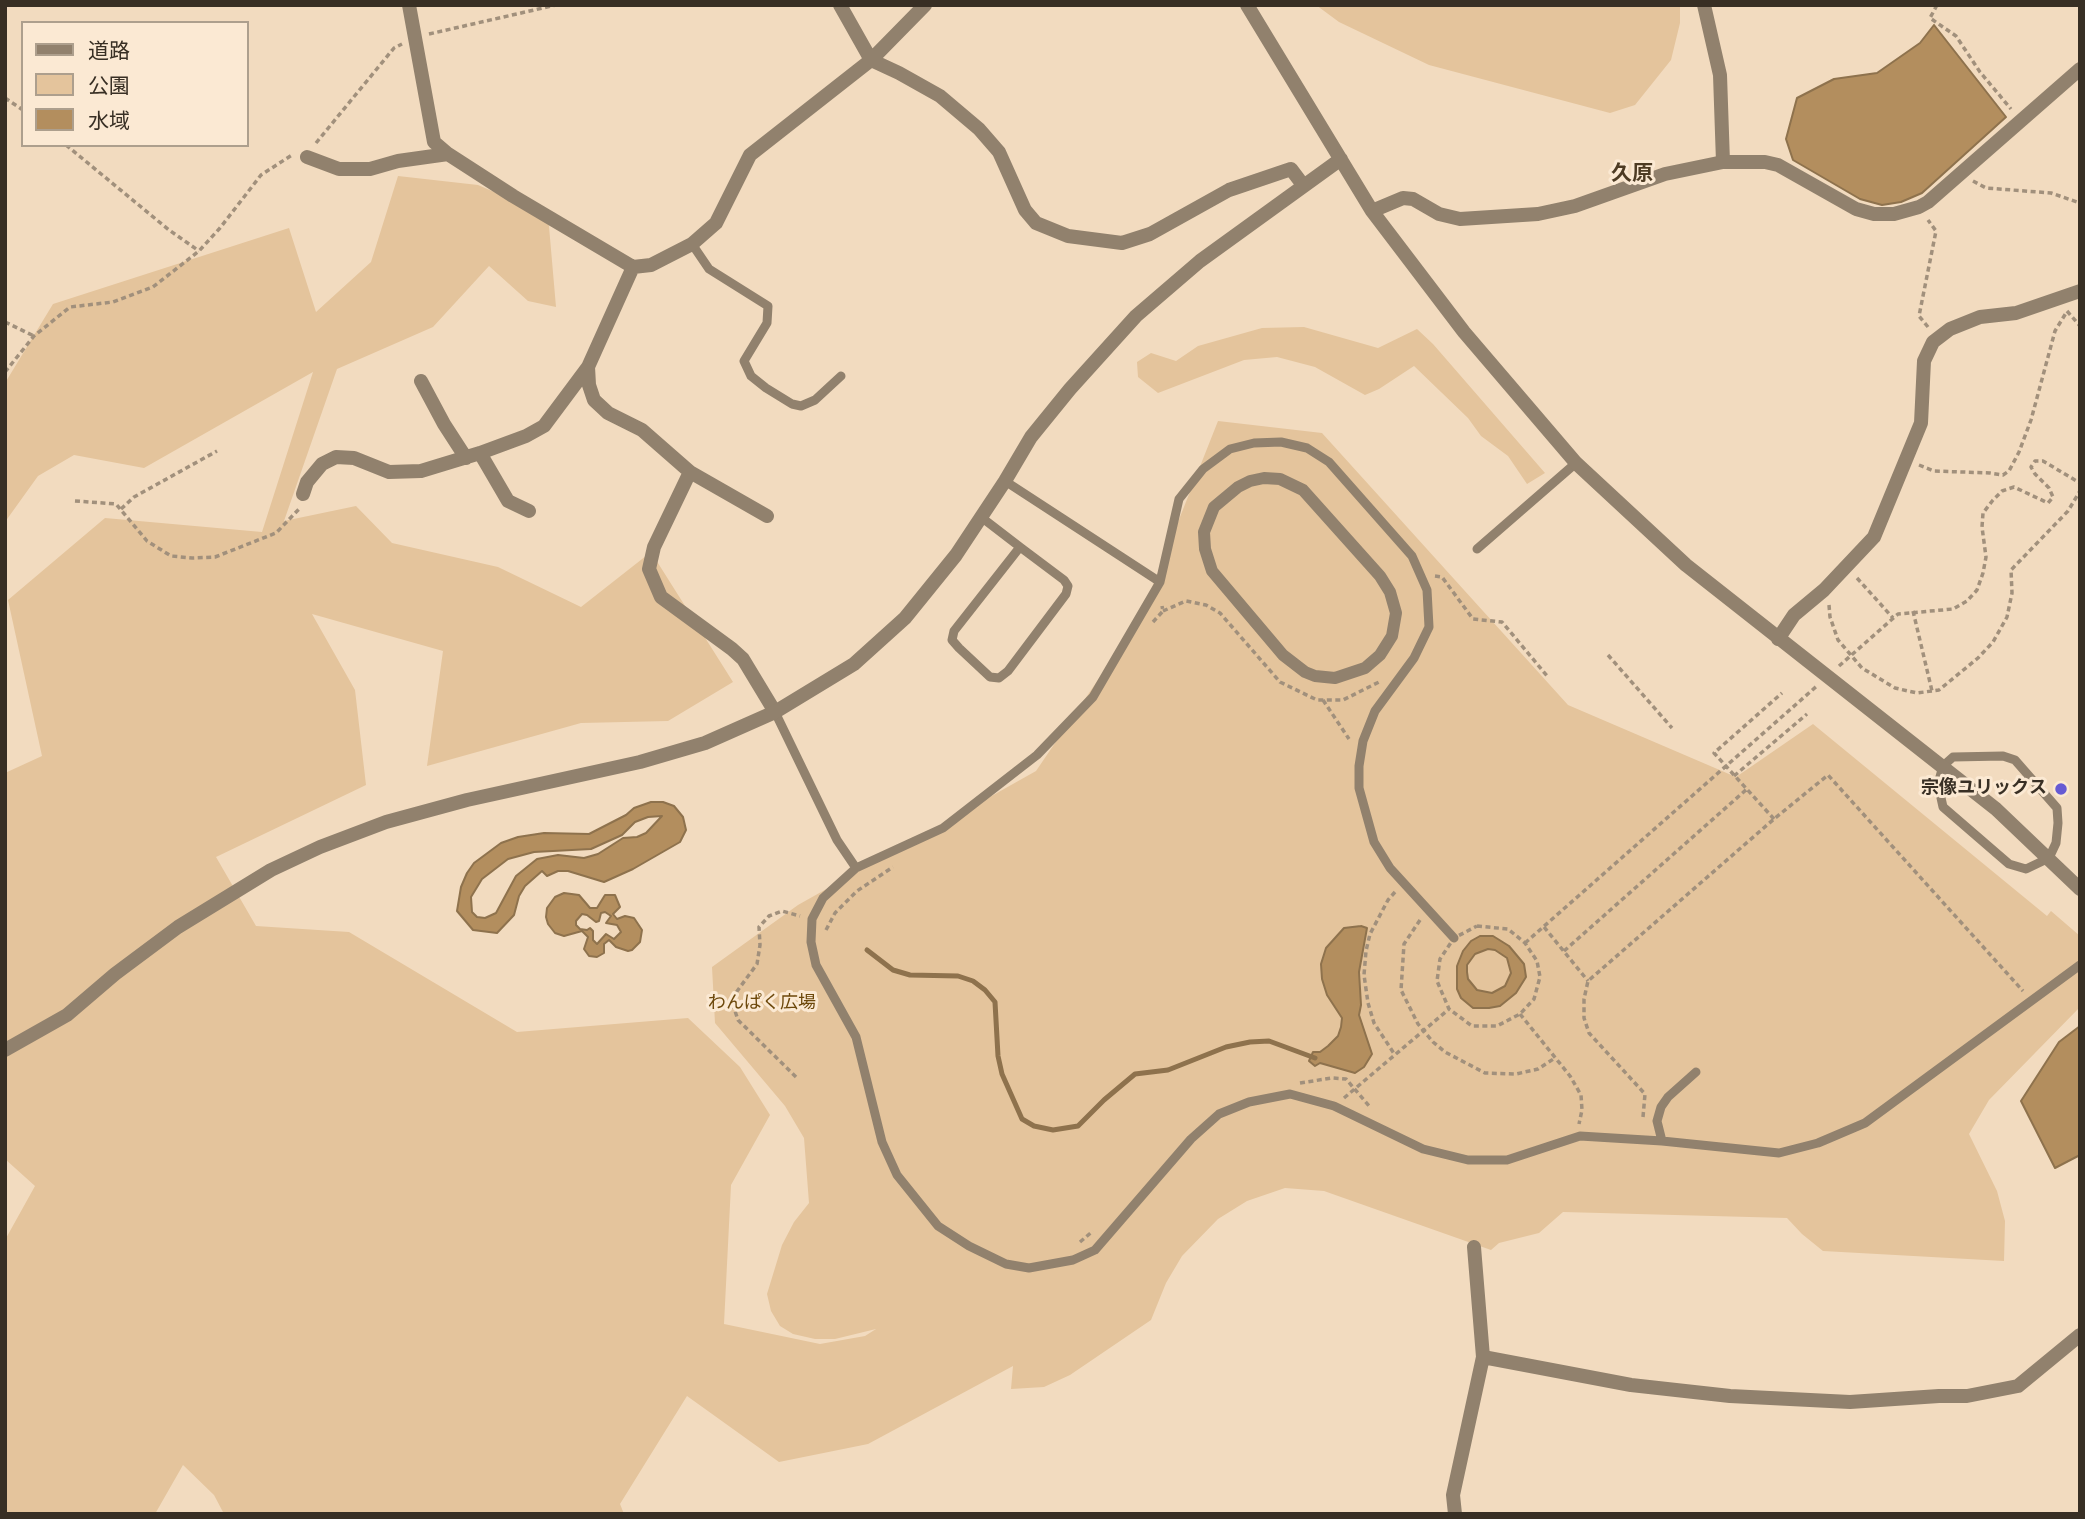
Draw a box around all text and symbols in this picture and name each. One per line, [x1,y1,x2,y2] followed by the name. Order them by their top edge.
[21,21,248,147] legend
[88,39,130,66] text: 道路
[88,74,130,101] text: 公園
[88,109,130,136] text: 水域
[1611,163,1653,189] district label: 久原
[1921,778,2047,800] place label: 宗像ユリックス
[2053,781,2069,797] marker: 宗像ユリックス
[708,993,816,1015] park label: わんぱく広場

